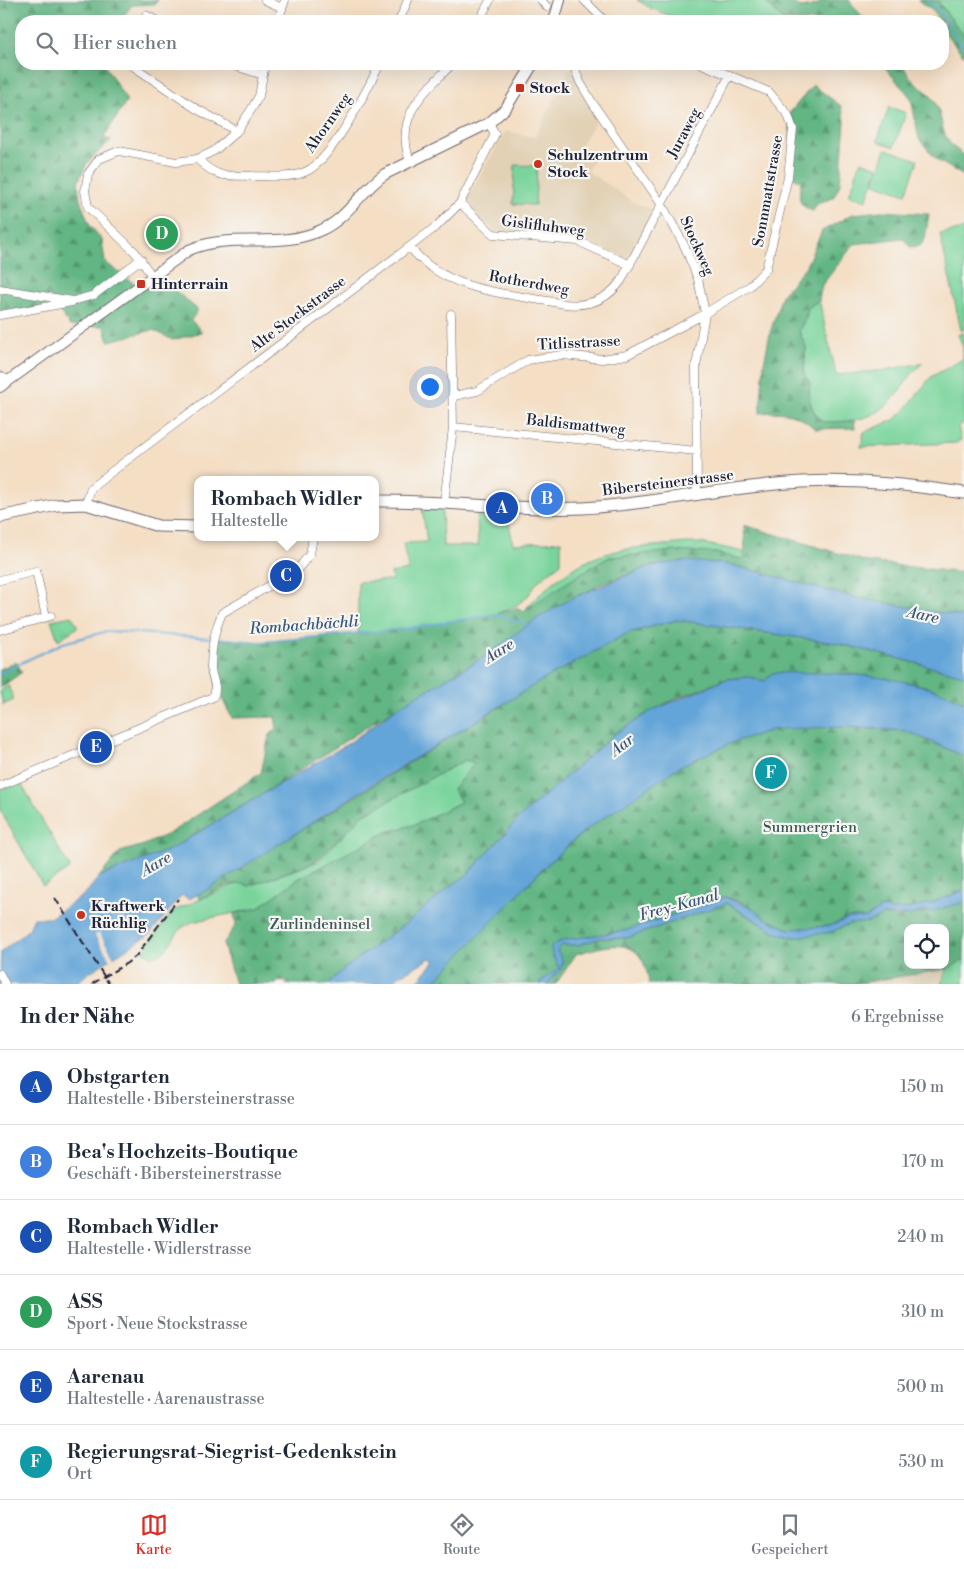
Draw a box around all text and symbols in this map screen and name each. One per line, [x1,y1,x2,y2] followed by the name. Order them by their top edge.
[15,15,949,70] search box
[33,29,61,57] icon: search
[73,31,177,55] text: Hier suchen
[530,79,571,98] place label: Stock
[514,82,526,94] marker: Stock
[300,89,356,157] street label: Ahornweg
[662,104,705,162] street label: Juraweg
[749,134,787,248] street label: Sonnmattstrasse
[548,146,648,182] place label: Schulzentrum Stock
[532,158,544,170] marker: Schulzentrum Stock
[500,211,586,241] street label: Gislifluhweg
[675,213,719,279] street label: Stockweg
[146,215,178,253] pin: D
[487,267,571,299] street label: Rotherdweg
[245,272,350,357] street label: Alte Stockstrasse
[151,275,229,294] place label: Hinterrain
[135,278,147,290] marker: Hinterrain
[537,331,621,355] street label: Titlisstrasse
[417,374,443,400] your location
[525,410,627,440] street label: Baldismattweg
[600,466,735,501] street label: Bibersteinerstrasse
[194,476,379,541] popup
[531,480,563,518] pin: B
[211,487,362,511] text: Rombach Widler
[486,489,518,527] pin: A
[211,511,288,531] text: Haltestelle
[270,557,302,595] pin: C
[903,601,941,628] water label: Aare
[248,611,359,639] water label: Rombachbächli
[479,634,518,669] water label: Aare
[80,728,112,766] pin: E
[605,729,639,762] water label: Aar
[755,754,787,792] pin: F
[763,818,857,837] park label: Summergrien
[135,847,175,882] water label: Aare
[637,885,722,925] water label: Frey-Kanal
[91,897,165,933] place label: Kraftwerk Rüchlig
[75,909,87,921] marker: Kraftwerk Rüchlig
[270,915,371,934] park label: Zurlindeninsel
[904,924,949,969] map controls
[904,924,949,969] button: locate
[20,1004,135,1030] text: In der Nähe
[851,1007,944,1027] text: 6 Ergebnisse
[67,1065,170,1089] text: Obstgarten
[30,1077,42,1097] text: A
[900,1077,944,1097] text: 150 m
[67,1089,295,1109] text: Haltestelle · Bibersteinerstrasse
[67,1140,298,1164] text: Bea's Hochzeits-Boutique
[30,1152,42,1172] text: B
[902,1152,944,1172] text: 170 m
[67,1164,282,1184] text: Geschäft · Bibersteinerstrasse
[67,1215,219,1239] text: Rombach Widler
[30,1227,42,1247] text: C
[897,1227,944,1247] text: 240 m
[67,1239,252,1259] text: Haltestelle · Widlerstrasse
[67,1290,103,1314] text: ASS
[30,1302,42,1322] text: D
[901,1302,944,1322] text: 310 m
[67,1314,248,1334] text: Sport · Neue Stockstrasse
[67,1365,145,1389] text: Aarenau
[30,1377,42,1397] text: E
[897,1377,944,1397] text: 500 m
[67,1389,265,1409] text: Haltestelle · Aarenaustrasse
[67,1440,397,1464] text: Regierungsrat-Siegrist-Gedenkstein
[30,1452,42,1472] text: F
[898,1452,944,1472] text: 530 m
[67,1464,93,1484] text: Ort
[136,1511,172,1559] tab: Karte
[443,1511,480,1559] tab: Route
[751,1511,828,1559] tab: Gespeichert

